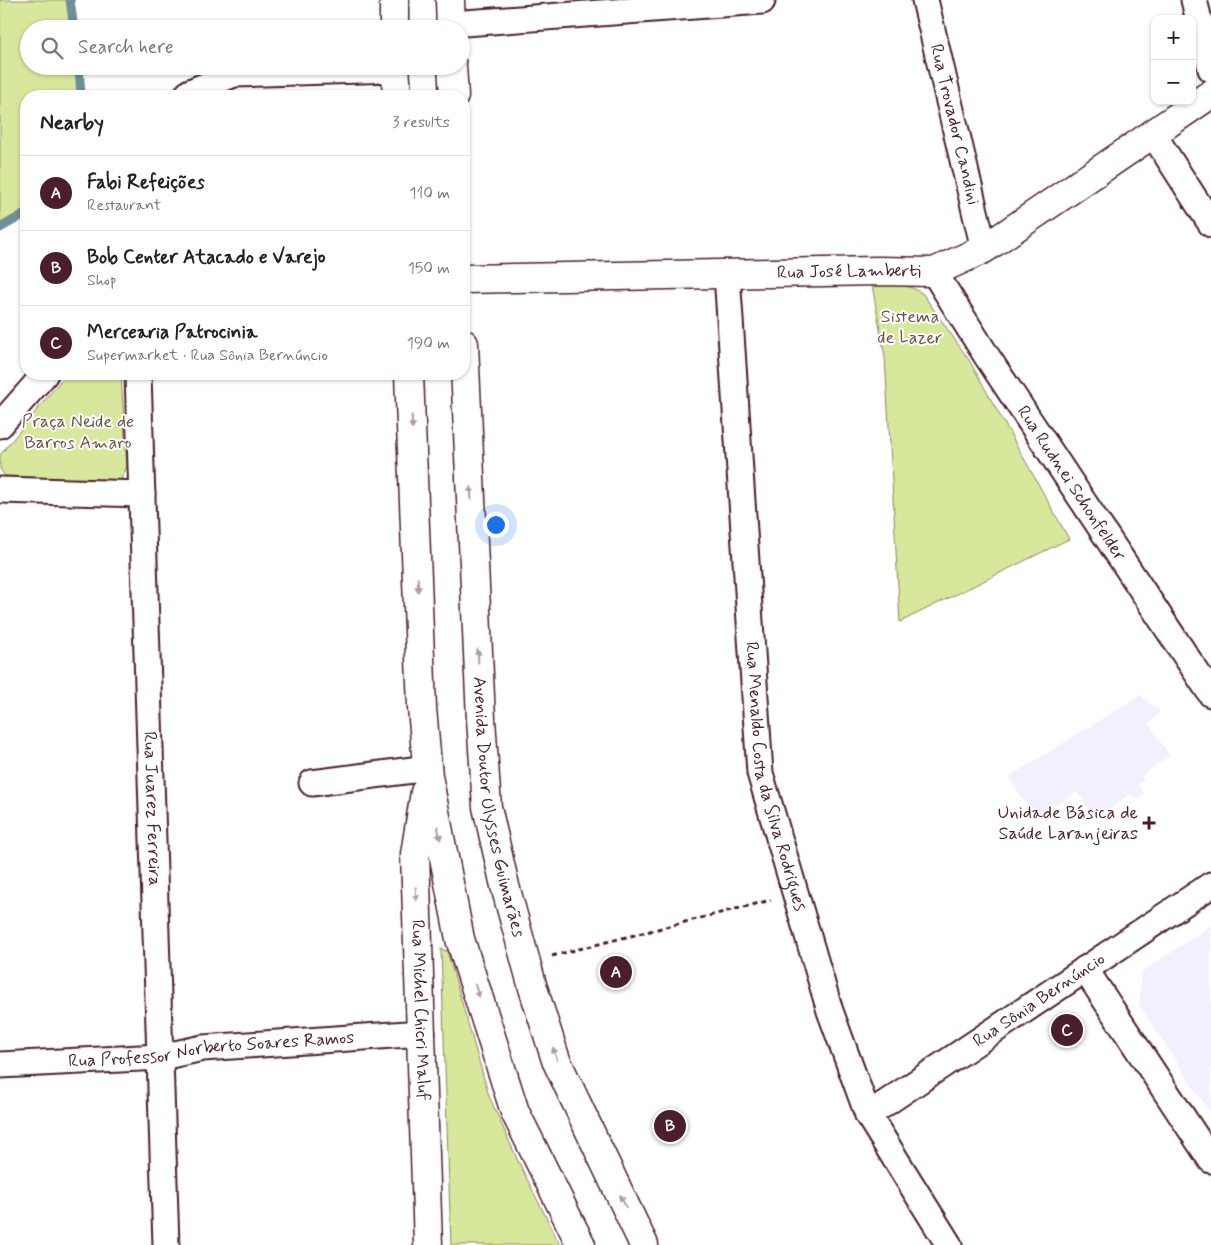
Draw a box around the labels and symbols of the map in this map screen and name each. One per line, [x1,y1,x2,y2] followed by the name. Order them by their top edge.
[924,42,985,208] street label: Rua Trovador Candini
[777,259,921,285] street label: Rua José Lamberti
[877,305,943,350] park label: Sistema de Lazer
[1011,401,1132,566] street label: Rua Rudnei Schonfelder
[22,410,134,455] park label: Praça Neide de Barros Amaro
[408,415,416,431] one-way arrow
[466,485,474,501] one-way arrow
[483,512,509,538] your location
[415,577,423,593] one-way arrow
[739,641,812,914] street label: Rua Menaldo Costa da Silva Rodrigues
[473,647,481,663] one-way arrow
[467,676,531,940] street label: Avenida Doutor Ulysses Guimarães
[137,731,166,887] street label: Rua Juarez Ferreira
[998,801,1138,846] place label: Unidade Básica de Saúde Laranjeiras
[1142,816,1156,830] marker: Unidade Básica de Saúde Laranjeiras
[436,826,444,842] one-way arrow
[413,886,421,902] one-way arrow
[405,919,435,1101] street label: Rua Michel Chicri Maluf
[968,947,1110,1053] street label: Rua Sônia Bernúncio
[600,953,632,991] pin: A
[473,984,481,999] one-way arrow
[1051,1011,1083,1049] pin: C
[68,1026,355,1074] street label: Rua Professor Norberto Soares Ramos
[551,1046,558,1061] one-way arrow
[654,1107,686,1145] pin: B
[619,1194,627,1208] one-way arrow

